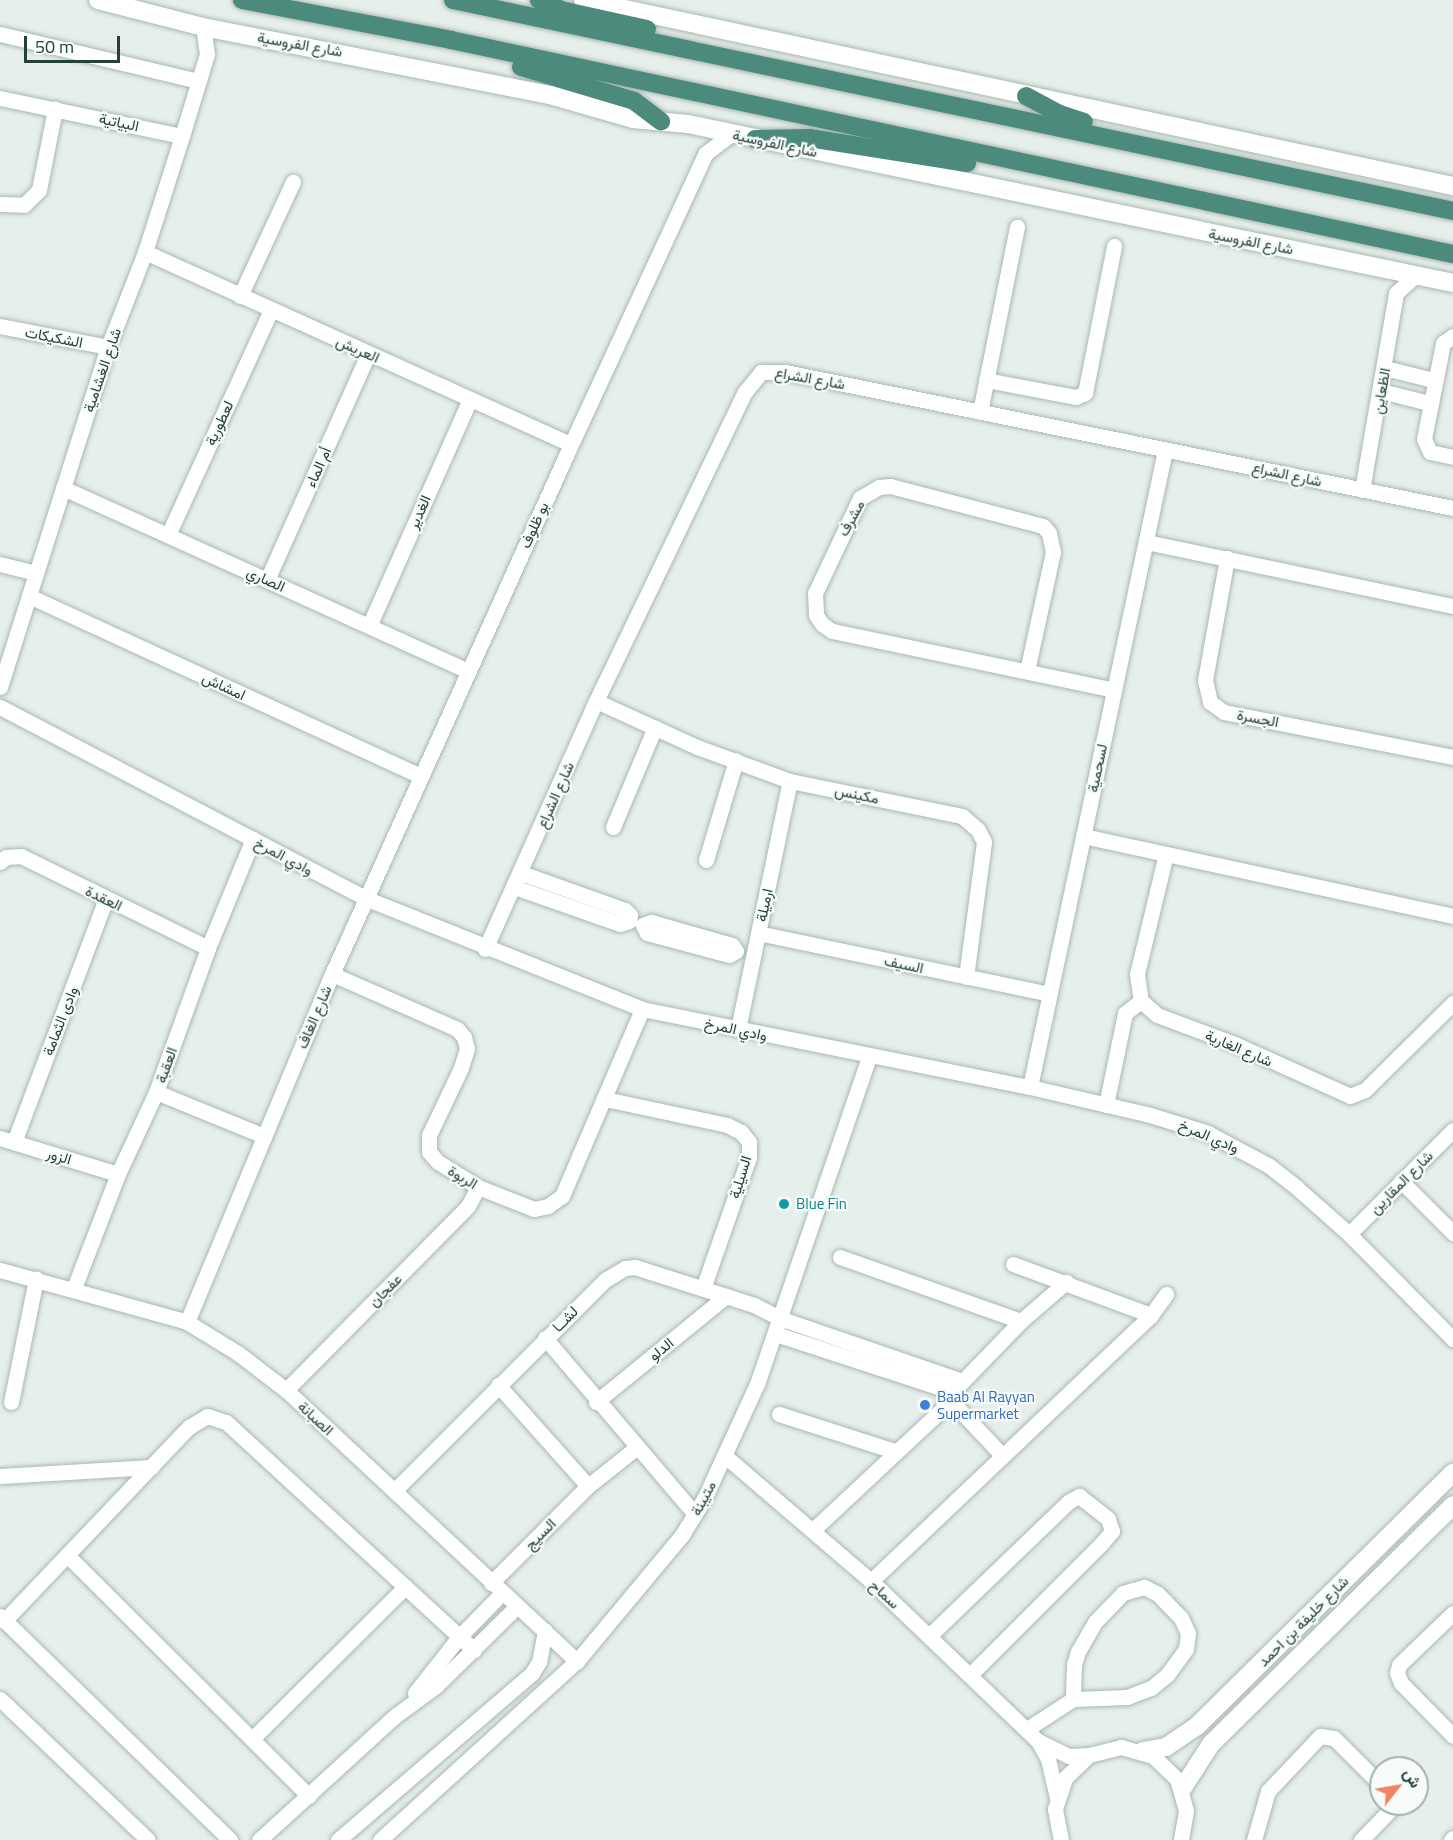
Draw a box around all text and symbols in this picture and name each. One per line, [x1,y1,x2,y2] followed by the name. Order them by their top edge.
[27,24,123,62] scale bar
[256,28,344,60] street label: شارع الفروسية
[35,33,74,60] text: 50 m
[97,109,141,135] street label: البياتية
[731,125,819,161] street label: شارع الفروسية
[1207,224,1295,258] street label: شارع الفروسية
[24,323,84,351] street label: الشكيكات
[79,326,125,414] street label: شارع الغشامية
[334,332,382,366] street label: العريش
[774,363,846,393] street label: شارع الشراع
[1368,367,1394,415] street label: الظعاين
[201,398,237,448] street label: لعطورية
[301,444,335,490] street label: أم الماء
[1251,458,1323,490] street label: شارع الشراع
[404,492,434,532] street label: الغدير
[834,497,868,539] street label: مشرف
[516,499,552,551] street label: بو ظلوف
[244,563,288,595] street label: الصاري
[199,668,249,704] street label: امشاش
[1236,705,1280,731] street label: الجسرة
[1083,742,1111,794] street label: لسحمية
[532,759,578,831] street label: شارع الشراع
[833,781,881,807] street label: مكينس
[252,833,316,879] street label: وادي المرخ
[83,881,125,915] street label: العقدة
[752,887,776,923] street label: ارميلة
[883,951,925,977] street label: السيف
[293,983,335,1051] street label: شارع الغاف
[39,984,81,1058] street label: وادى الثمامة
[703,1014,769,1044] street label: وادي المرخ
[1203,1026,1275,1070] street label: شارع الغارية
[151,1045,181,1085] street label: العقبة
[1176,1115,1242,1157] street label: وادي المرخ
[44,1144,74,1168] street label: الزور
[1366,1147,1436,1217] street label: شارع المقارين
[725,1153,755,1201] street label: السيلية
[445,1161,481,1193] street label: الربوة
[796,1195,847,1213] place label: Blue Fin
[777,1197,791,1211] marker: Blue Fin
[365,1270,405,1310] street label: عفجان
[548,1302,582,1336] street label: لشــا
[645,1334,677,1364] street label: الدلو
[937,1387,1035,1422] place label: Baab Al Rayyan Supermarket
[295,1397,337,1439] street label: الصبانة
[918,1398,932,1412] marker: Baab Al Rayyan Supermarket
[686,1478,720,1518] street label: متيبنة
[521,1515,559,1553] street label: السيج
[1254,1572,1352,1670] street label: شارع خليفة بن احمد
[866,1576,904,1612] street label: سماح
[1369,1756,1429,1816] north arrow
[1397,1763,1428,1792] text: ش

